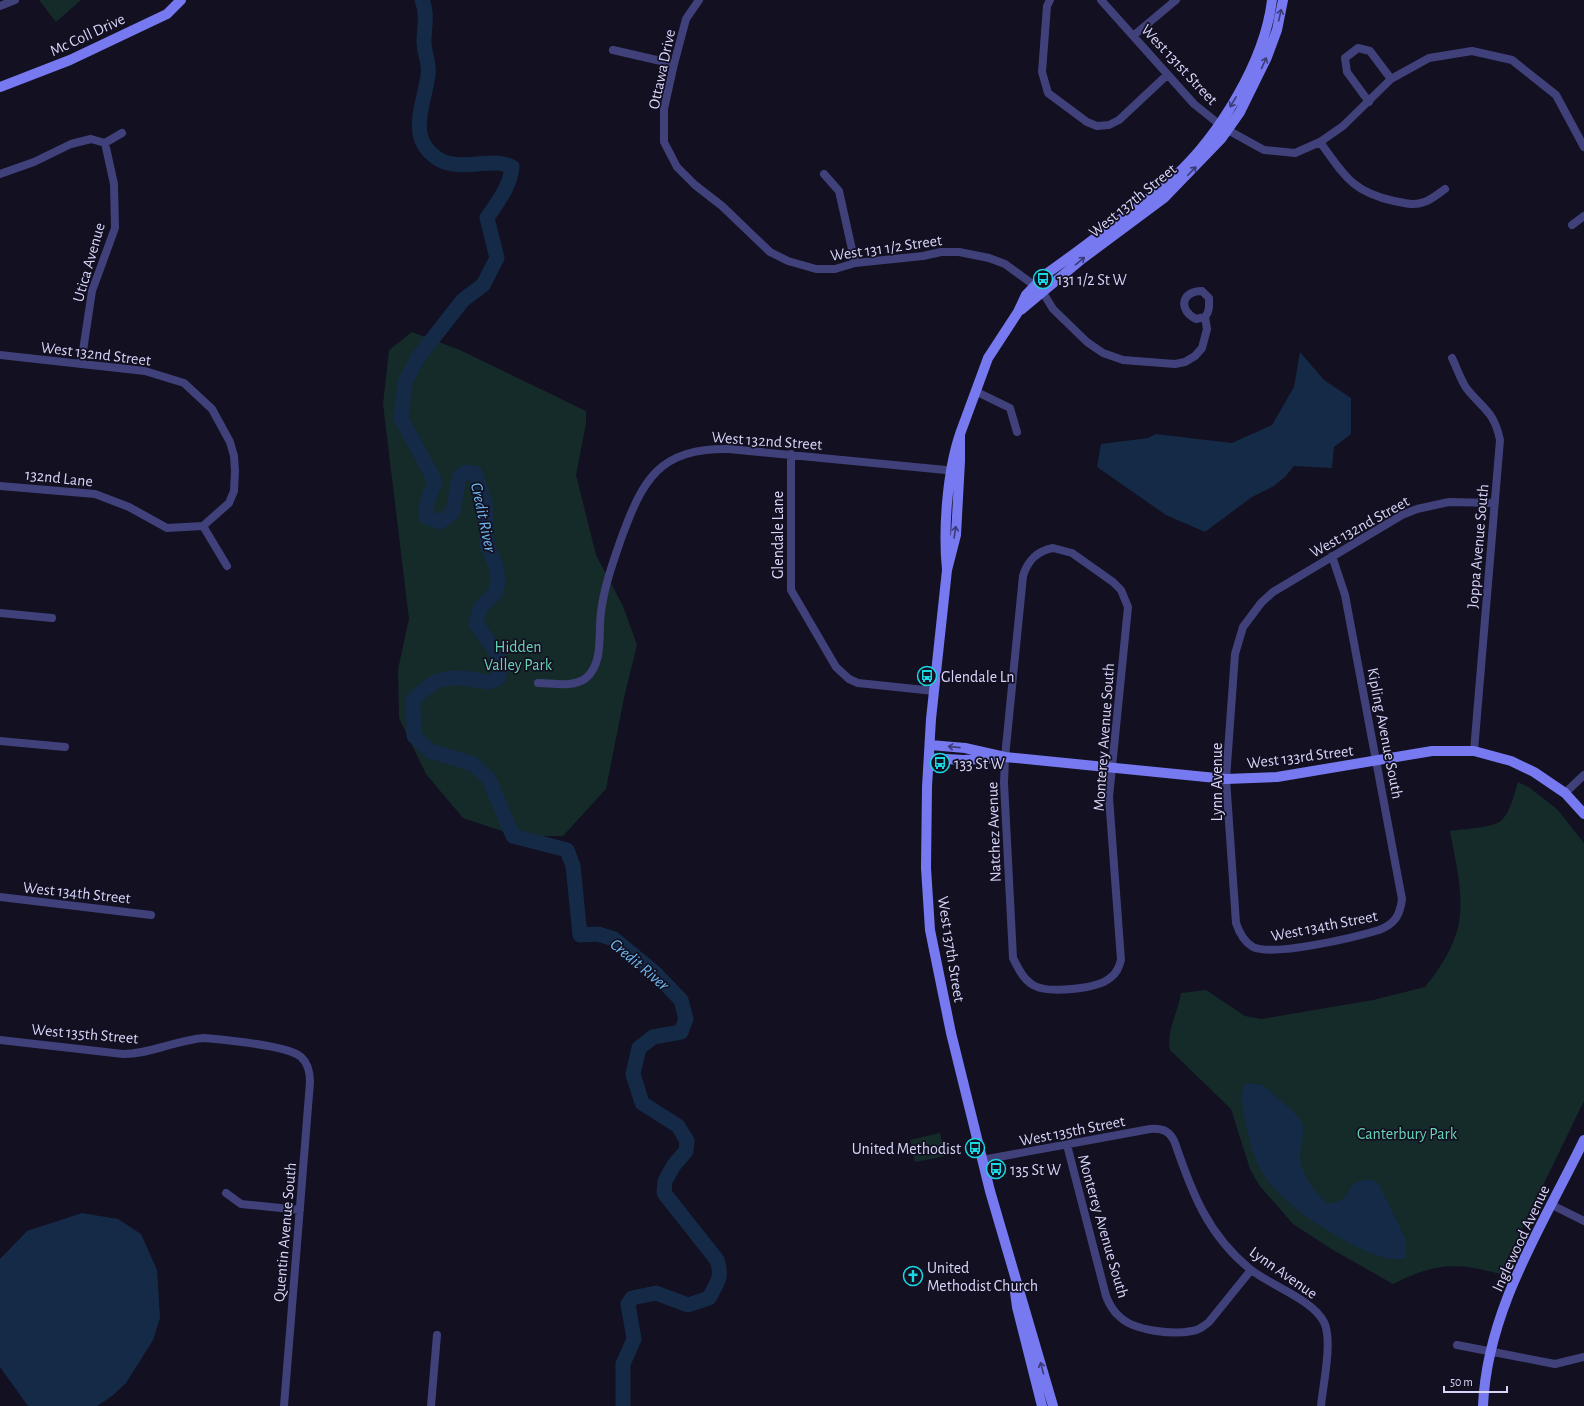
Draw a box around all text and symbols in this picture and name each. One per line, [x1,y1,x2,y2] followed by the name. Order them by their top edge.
[1277,9,1285,22] one-way arrow
[47,11,127,59] street label: Mc Coll Drive
[1138,21,1220,108] street label: West 131st Street
[646,28,678,111] street label: Ottawa Drive
[1261,58,1268,70] one-way arrow
[1228,96,1236,108] one-way arrow
[1086,161,1179,241] street label: West 137th Street
[1187,166,1196,176] one-way arrow
[70,221,108,304] street label: Utica Avenue
[829,232,943,264] street label: West 131 1/2 Street
[1075,256,1086,265] one-way arrow
[1032,268,1054,290] bus stop icon: 131 1/2 St W
[1057,272,1128,288] place label: 131 1/2 St W
[40,339,152,369] street label: West 132nd Street
[711,429,823,453] street label: West 132nd Street
[24,466,94,490] street label: 132nd Lane
[468,481,499,554] water label: Credit River
[1465,483,1491,609] street label: Joppa Avenue South
[770,491,786,579] street label: Glendale Lane
[1307,493,1412,561] street label: West 132nd Street
[951,526,959,539] one-way arrow
[484,639,553,674] park label: Hidden Valley Park
[1091,662,1118,812] street label: Monterey Avenue South
[916,665,938,687] bus stop icon: Glendale Ln
[1364,666,1406,800] street label: Kipling Avenue South
[941,669,1015,685] place label: Glendale Ln
[948,743,961,751] one-way arrow
[1209,743,1226,821] street label: Lynn Avenue
[1246,743,1354,771] street label: West 133rd Street
[929,752,951,774] bus stop icon: 133 St W
[954,756,1006,772] place label: 133 St W
[984,781,1004,883] street label: Natchez Avenue
[22,879,132,907] street label: West 134th Street
[935,895,967,1003] street label: West 137th Street
[1270,908,1379,944] street label: West 134th Street
[607,935,673,994] water label: Credit River
[31,1021,139,1047] street label: West 135th Street
[1018,1113,1126,1149] street label: West 135th Street
[1357,1126,1458,1143] park label: Canterbury Park
[964,1137,986,1159] bus stop icon: United Methodist
[852,1141,961,1157] place label: United Methodist
[1074,1153,1131,1300] street label: Monterey Avenue South
[985,1158,1007,1180] bus stop icon: 135 St W
[271,1162,300,1303] street label: Quentin Avenue South
[1010,1162,1062,1178] place label: 135 St W
[1489,1183,1553,1294] street label: Inglewood Avenue
[1246,1244,1320,1303] street label: Lynn Avenue
[927,1260,1038,1294] place label: United Methodist Church
[902,1265,924,1287] church icon: United Methodist Church
[1038,1362,1045,1375] one-way arrow
[1444,1368,1507,1394] scale bar
[1450,1376,1473,1388] text: 50 m

